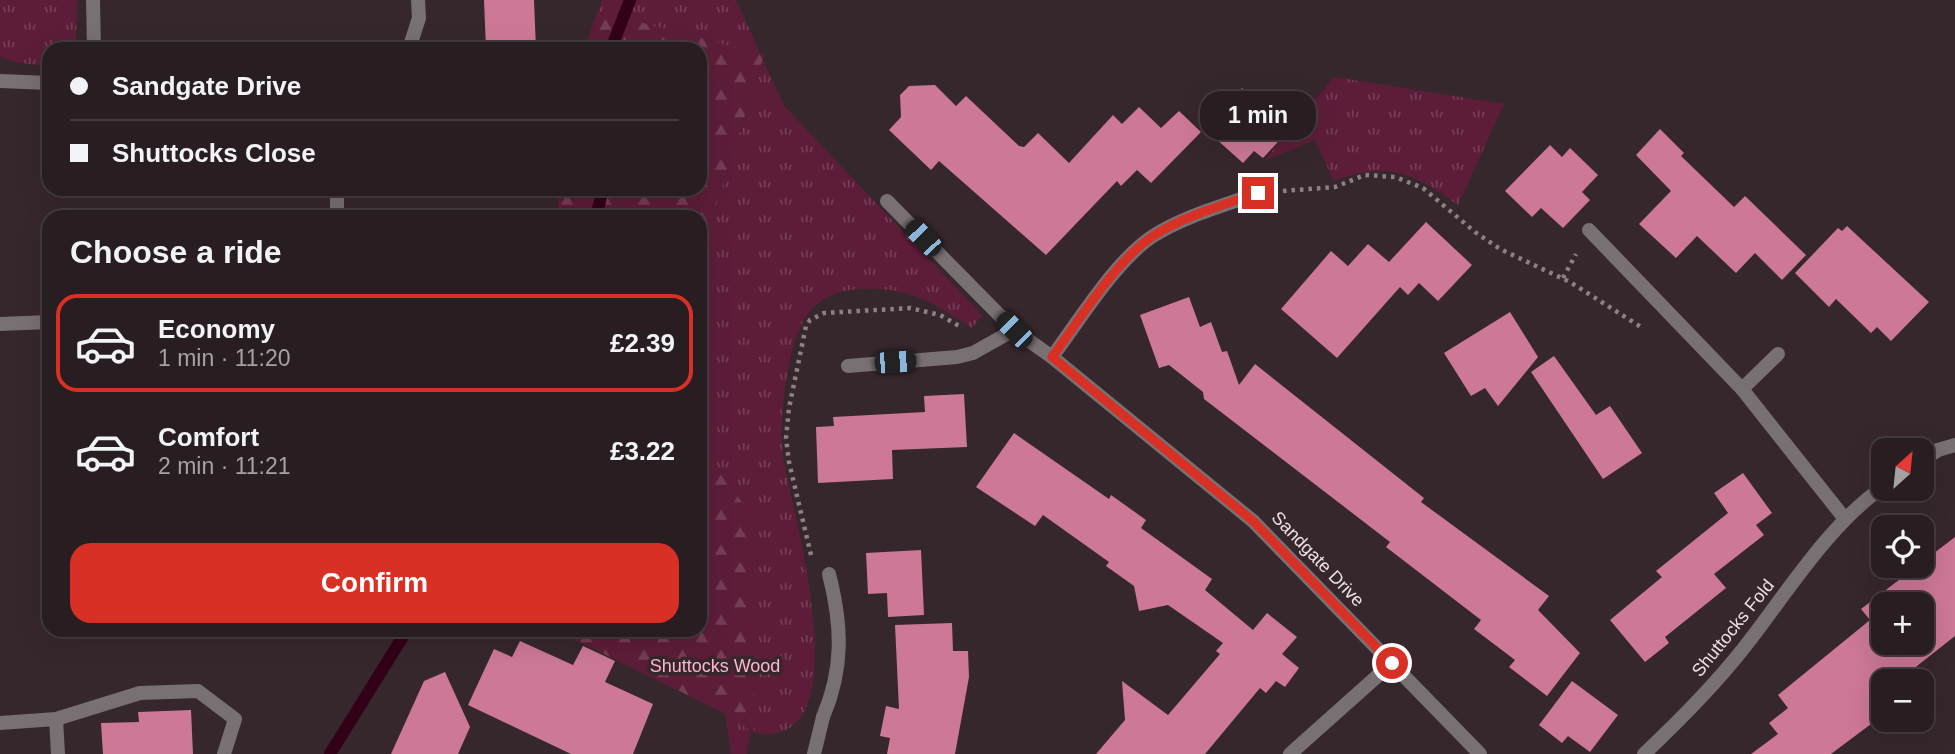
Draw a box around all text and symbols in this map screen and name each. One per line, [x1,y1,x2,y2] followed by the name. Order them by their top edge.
[112,71,301,101] text: Sandgate Drive
[1200,92,1316,140] callout: 1 min
[1228,102,1288,128] text: 1 min
[112,138,316,168] text: Shuttocks Close
[1242,177,1274,209] route end
[901,216,946,260] car
[70,234,282,270] text: Choose a ride
[992,308,1037,352] car
[74,312,137,375] icon: car
[158,314,275,344] text: Economy
[610,328,675,358] text: £2.39
[158,345,291,371] text: 1 min · 11:20
[874,350,917,374] car
[74,420,137,483] icon: car
[158,422,259,452] text: Comfort
[610,436,675,466] text: £3.22
[1871,438,1934,500] north arrow
[1871,438,1934,732] map controls
[158,453,291,479] text: 2 min · 11:21
[1268,507,1368,611] street label: Sandgate Drive
[1871,515,1934,578] button: locate
[70,543,679,623] button: Confirm
[1688,575,1778,681] street label: Shuttocks Fold
[1871,592,1934,655] button: +
[1376,647,1408,679] route start
[650,656,780,676] park label: Shuttocks Wood
[1871,669,1934,732] button: −

